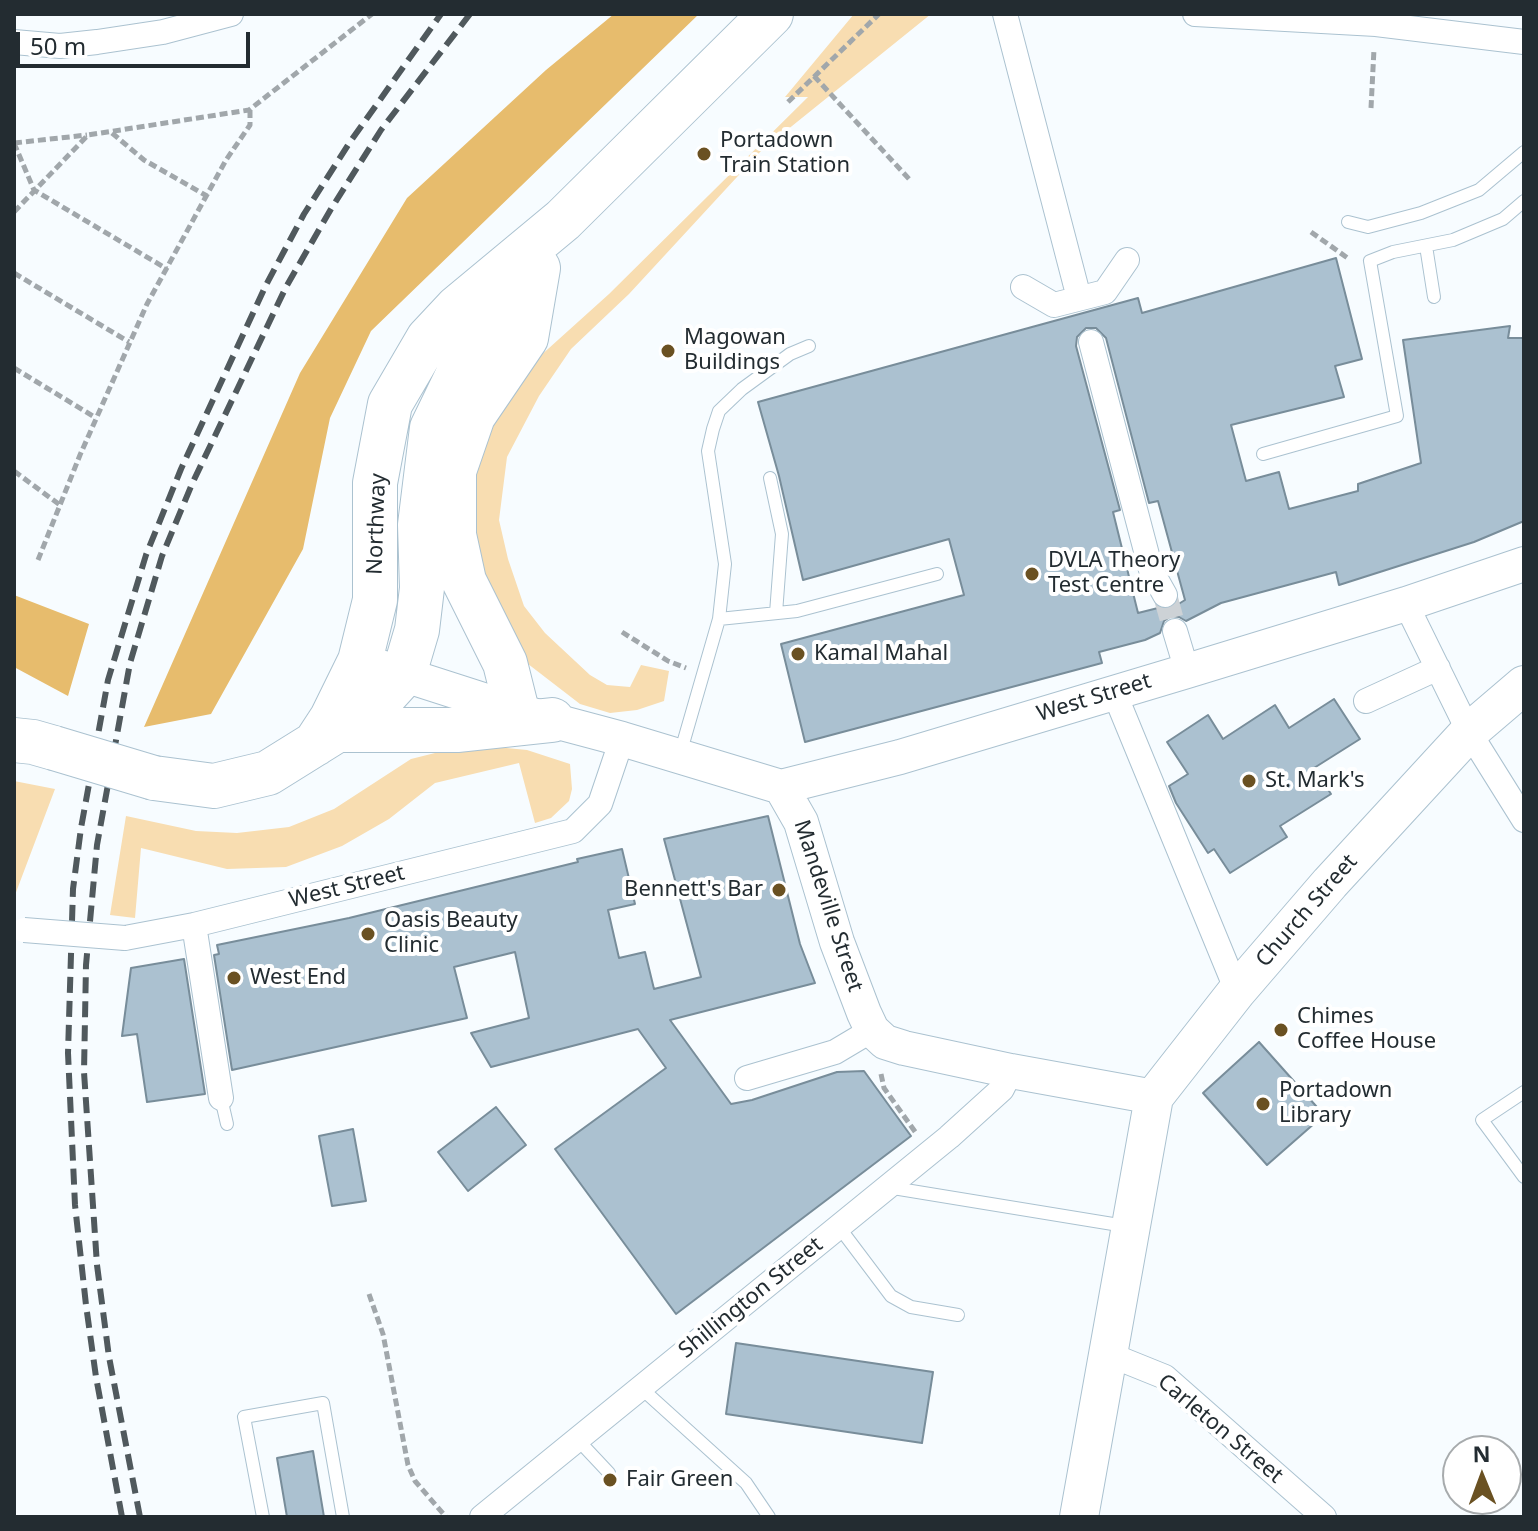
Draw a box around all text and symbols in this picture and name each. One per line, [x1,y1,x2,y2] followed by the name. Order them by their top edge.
[20,16,254,66] scale bar
[30,29,86,62] text: 50 m
[720,128,850,180] place label: Portadown Train Station
[695,145,713,163] marker: Portadown Train Station
[684,325,786,376] place label: Magowan Buildings
[659,342,677,360] marker: Magowan Buildings
[362,473,392,575] street label: Northway
[1048,548,1180,600] place label: DVLA Theory Test Centre
[1023,565,1041,583] marker: DVLA Theory Test Centre
[814,641,948,667] place label: Kamal Mahal
[789,645,807,663] marker: Kamal Mahal
[1034,668,1154,728] street label: West Street
[1265,768,1365,794] place label: St. Mark's
[1240,772,1258,790] marker: St. Mark's
[788,817,868,995] street label: Mandeville Street
[1251,849,1363,973] street label: Church Street
[287,860,407,914] street label: West Street
[624,877,763,903] place label: Bennett's Bar
[770,881,788,899] marker: Bennett's Bar
[384,908,518,960] place label: Oasis Beauty Clinic
[359,925,377,943] marker: Oasis Beauty Clinic
[250,965,346,991] place label: West End
[225,969,243,987] marker: West End
[1297,1004,1436,1056] place label: Chimes Coffee House
[1272,1021,1290,1039] marker: Chimes Coffee House
[1279,1078,1392,1130] place label: Portadown Library
[1254,1095,1272,1113] marker: Portadown Library
[674,1232,828,1364] street label: Shillington Street
[1152,1369,1288,1489] street label: Carleton Street
[1442,1435,1522,1515] north arrow
[1472,1438,1491,1468] text: N
[626,1467,733,1493] place label: Fair Green
[601,1471,619,1489] marker: Fair Green

